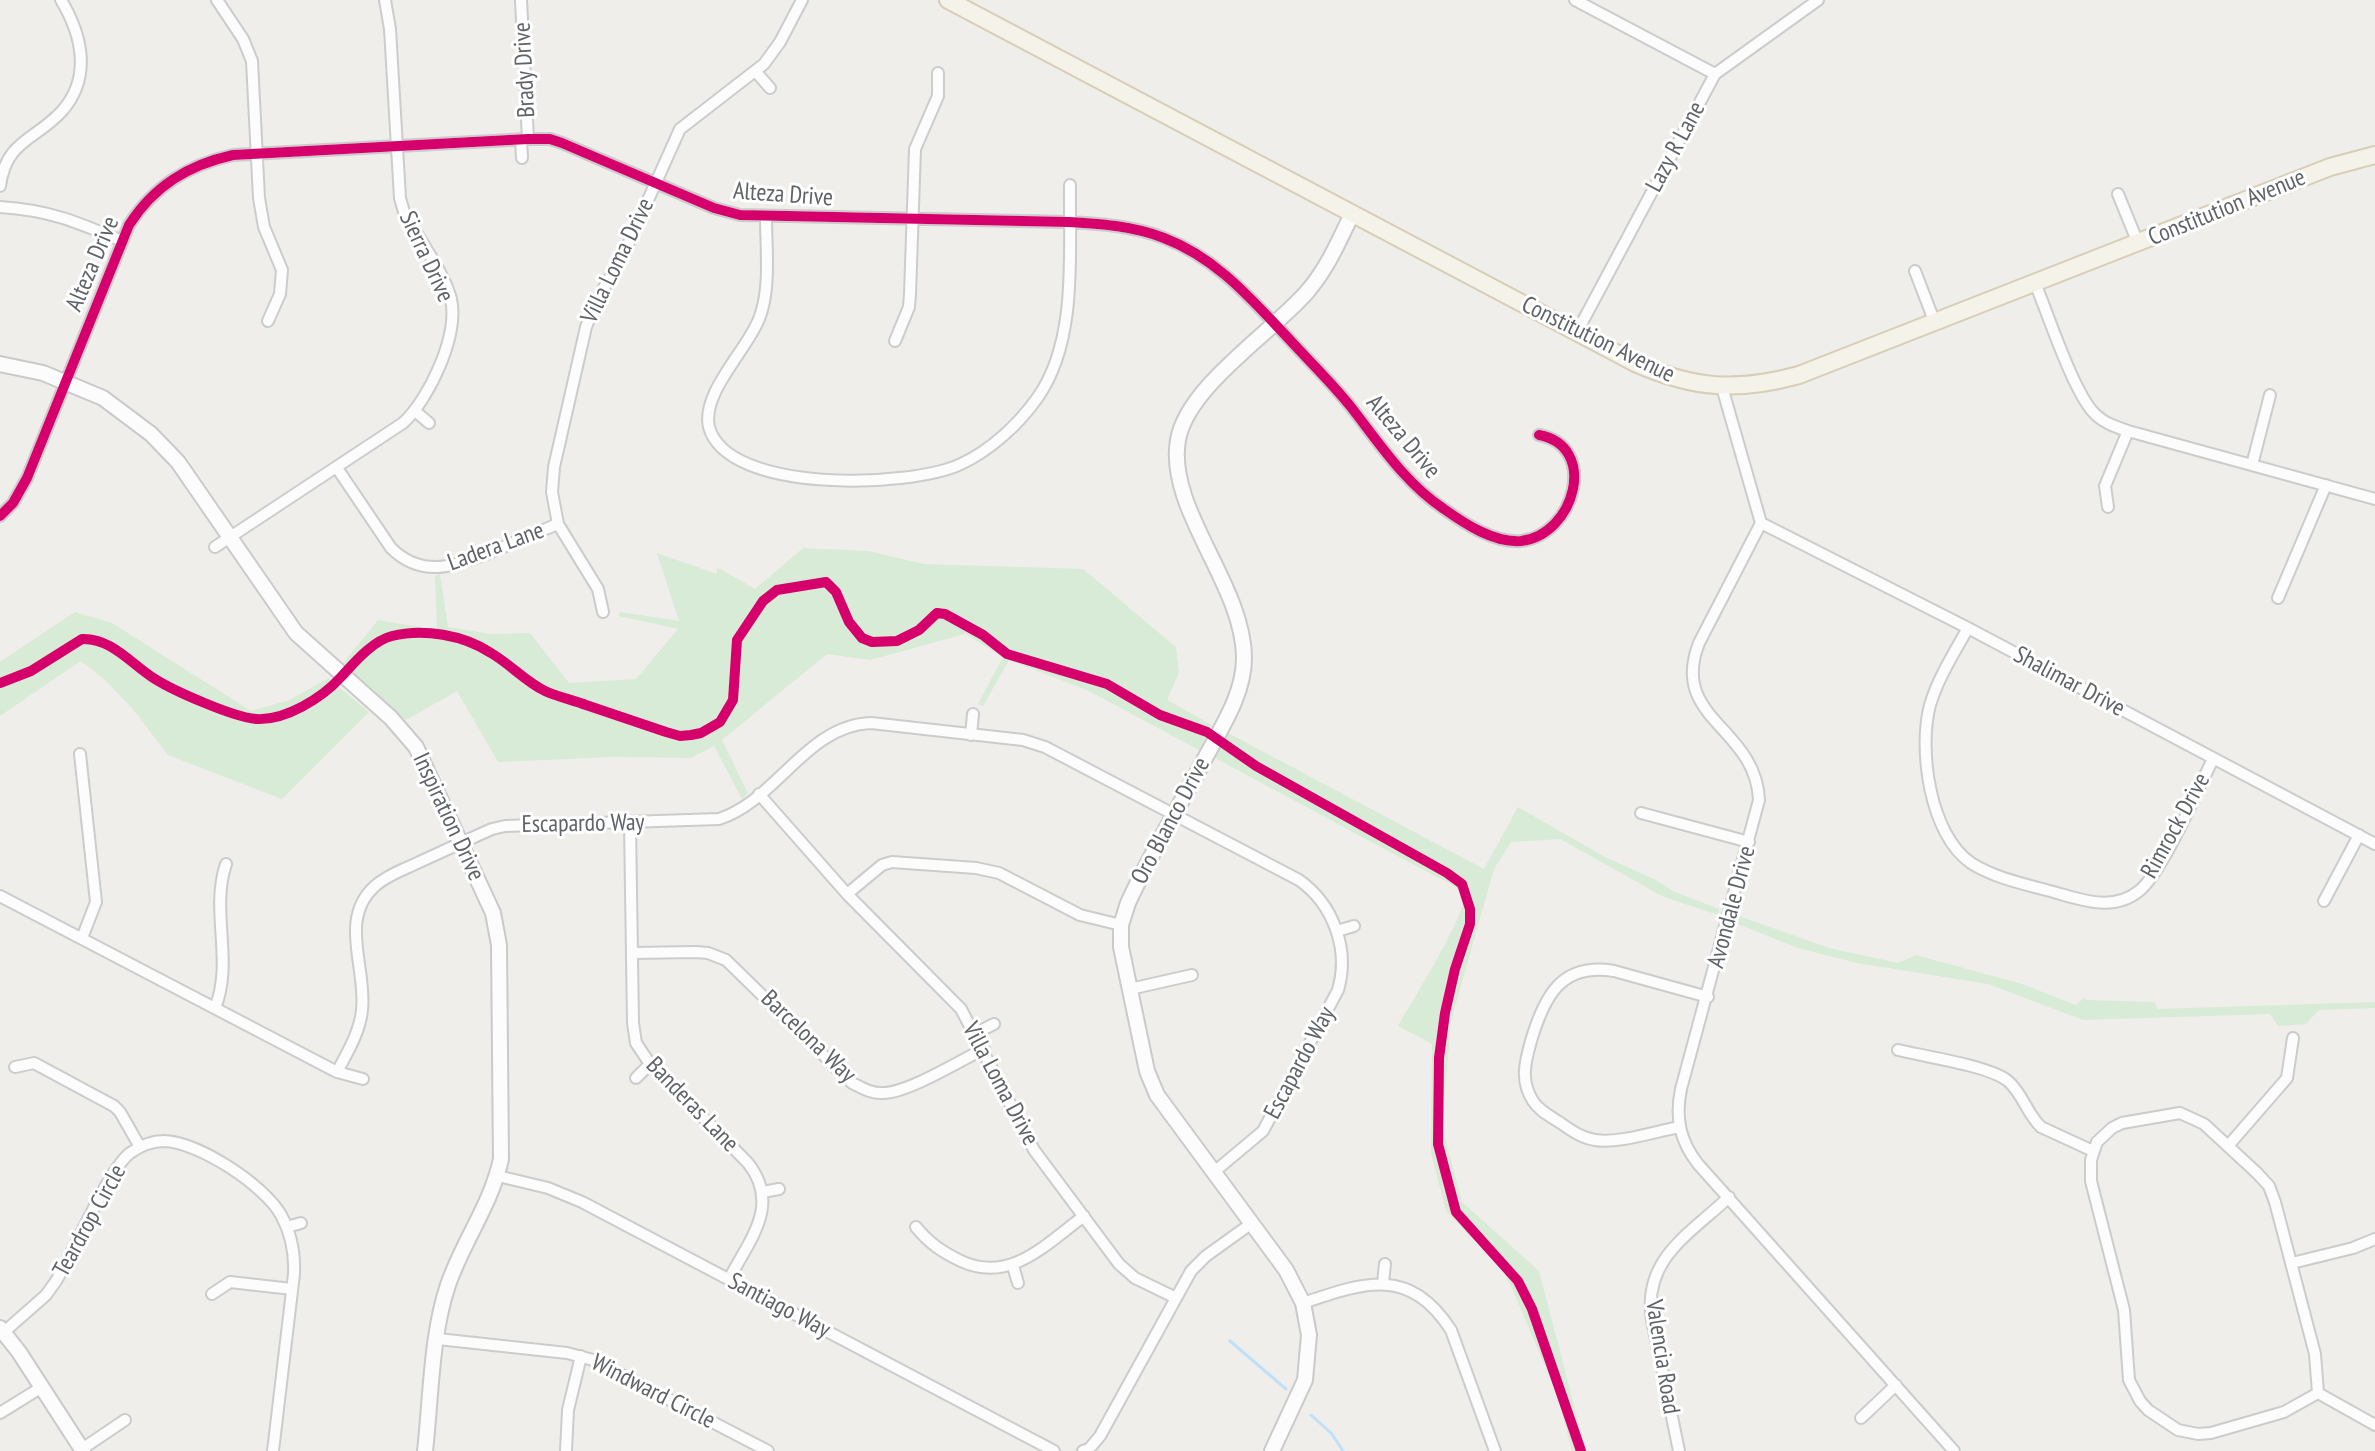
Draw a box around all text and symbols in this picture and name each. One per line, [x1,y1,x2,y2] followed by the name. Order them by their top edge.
[508,22,542,118] street label: Brady Drive
[1640,97,1712,197] street label: Lazy R Lane
[2144,163,2310,253] street label: Constitution Avenue
[732,177,834,213] street label: Alteza Drive
[575,194,661,328] street label: Villa Loma Drive
[392,207,460,307] street label: Sierra Drive
[60,212,126,316] street label: Alteza Drive
[1517,291,1679,389] street label: Constitution Avenue
[1360,389,1446,485] street label: Alteza Drive
[444,516,548,578] street label: Ladera Lane
[2008,641,2130,723] street label: Shalimar Drive
[406,749,490,885] street label: Inspiration Drive
[1126,753,1216,889] street label: Oro Blanco Drive
[2135,768,2217,884] street label: Rimrock Drive
[521,809,645,839] street label: Escapardo Way
[1702,843,1762,971] street label: Avondale Drive
[755,985,861,1089] street label: Barcelona Way
[1258,1002,1342,1124] street label: Escapardo Way
[956,1017,1044,1151] street label: Villa Loma Drive
[640,1052,744,1158] street label: Banderas Lane
[47,1160,133,1282] street label: Teardrop Circle
[723,1267,835,1345] street label: Santiago Way
[1639,1298,1685,1416] street label: Valencia Road
[586,1349,720,1435] street label: Windward Circle

